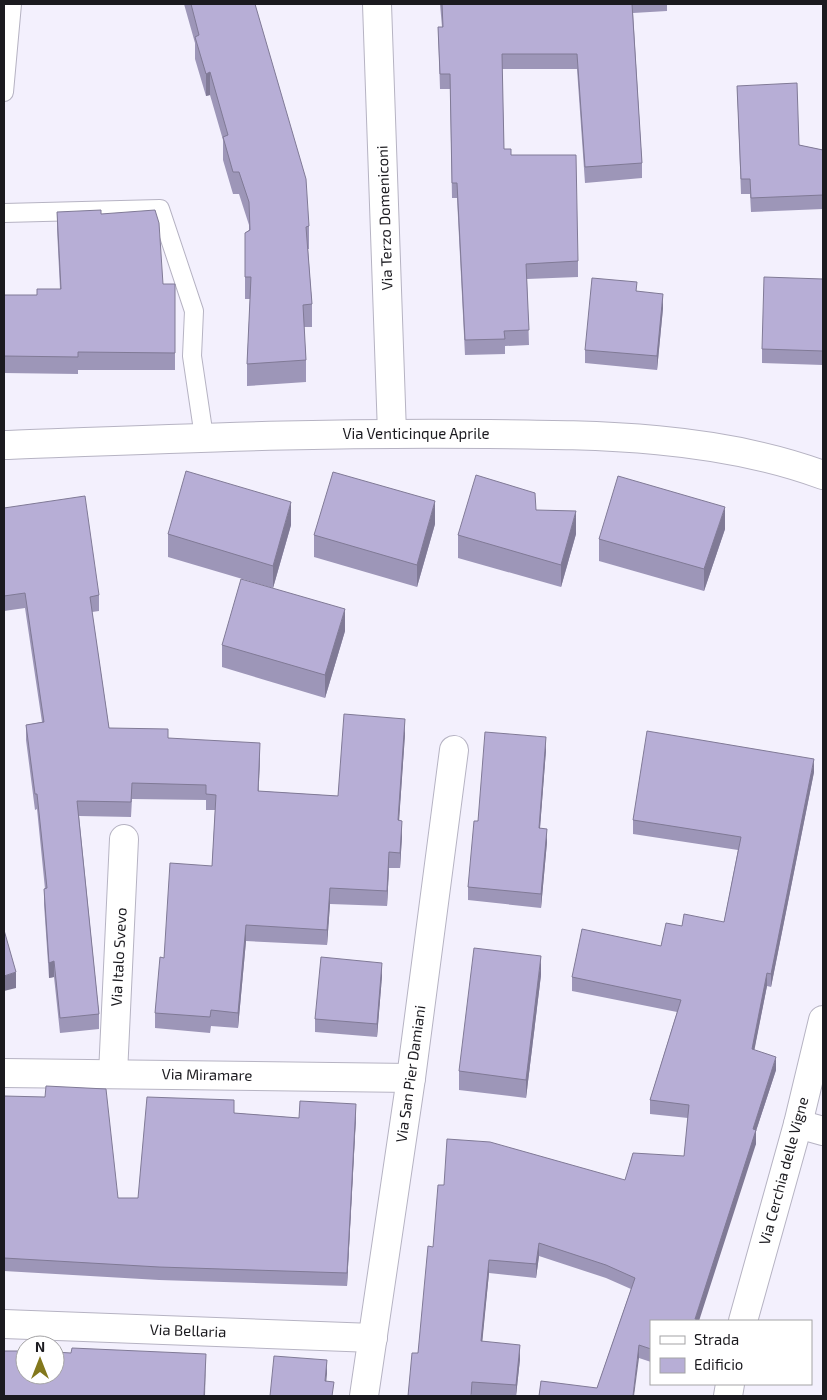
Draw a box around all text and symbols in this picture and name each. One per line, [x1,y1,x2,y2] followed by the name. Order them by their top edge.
[372,145,396,291] street label: Via Terzo Domeniconi
[342,424,490,442] street label: Via Venticinque Aprile
[106,907,130,1007] street label: Via Italo Svevo
[391,1004,429,1144] street label: Via San Pier Damiani
[161,1064,253,1084] street label: Via Miramare
[755,1095,812,1247] street label: Via Cerchia delle Vigne
[149,1320,227,1340] street label: Via Bellaria
[650,1320,812,1385] legend
[694,1330,739,1348] text: Strada
[15,1335,65,1385] north arrow
[35,1338,45,1355] text: N
[694,1355,743,1373] text: Edificio

